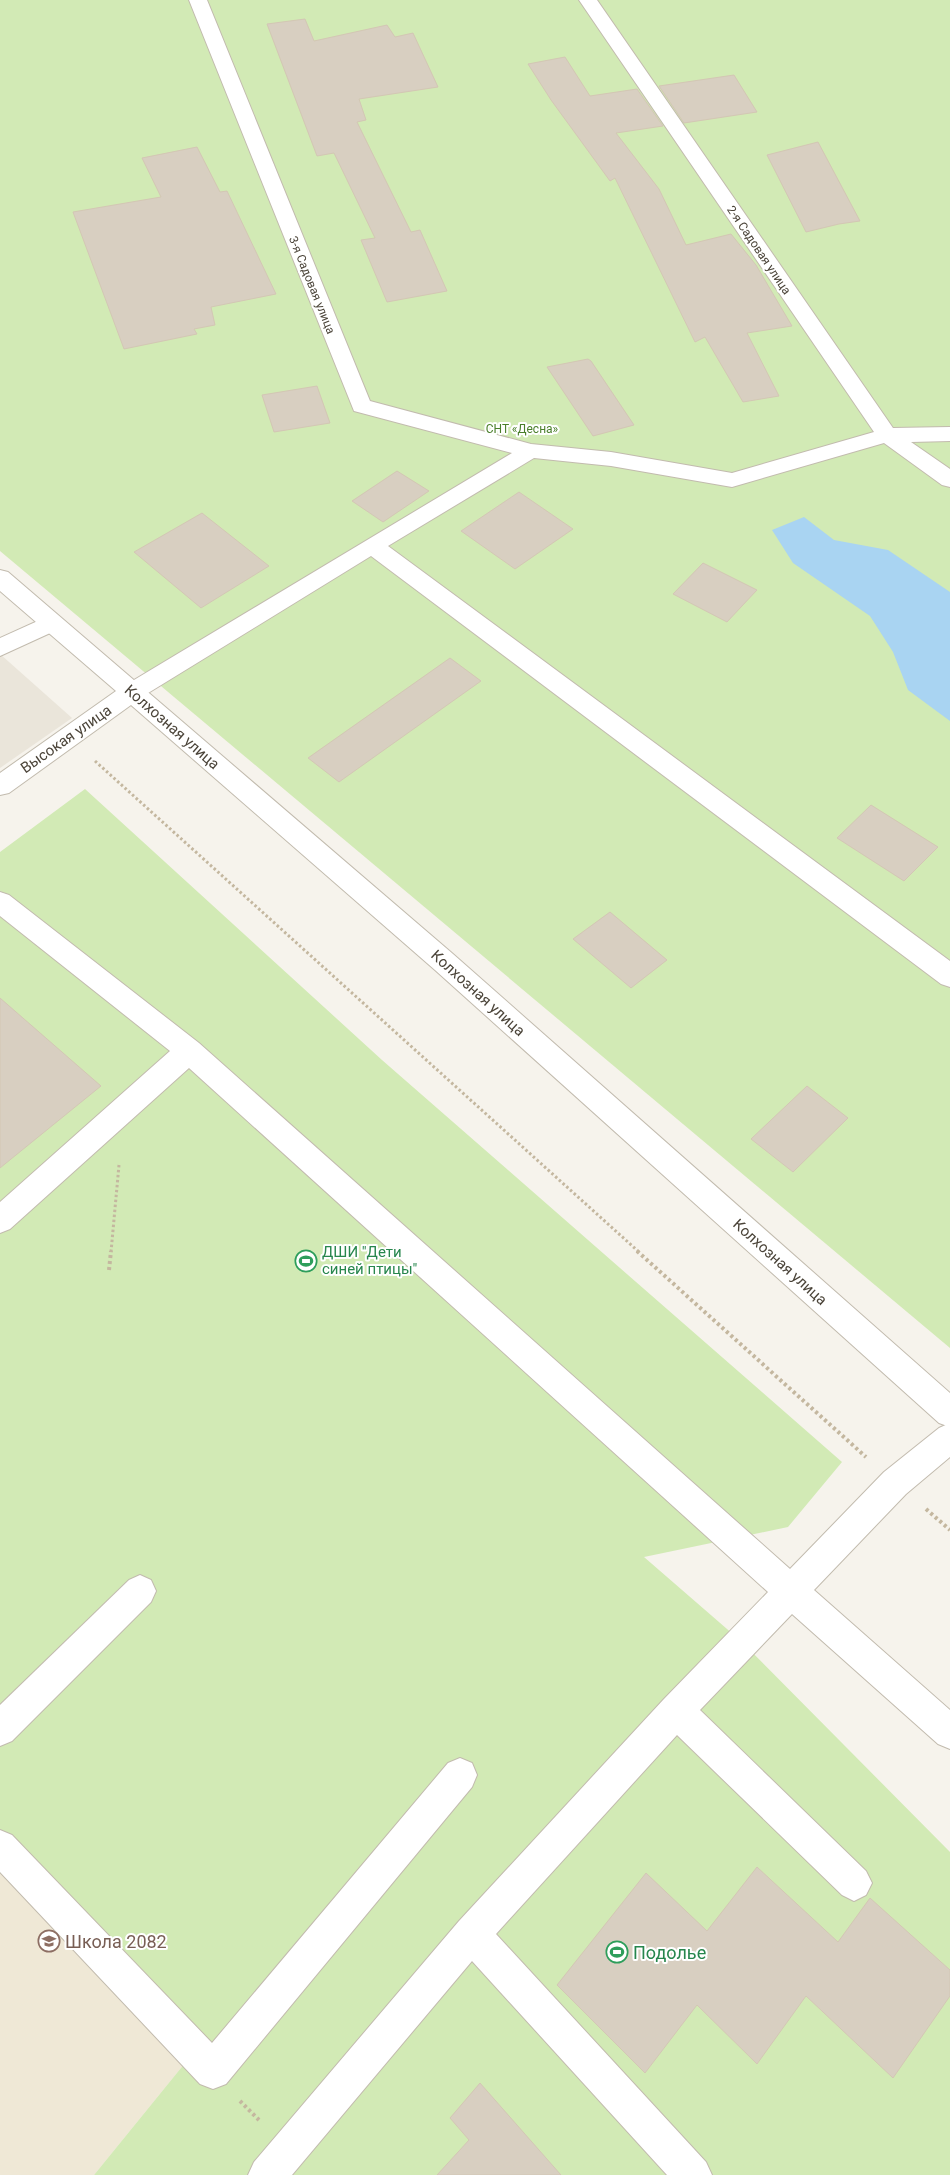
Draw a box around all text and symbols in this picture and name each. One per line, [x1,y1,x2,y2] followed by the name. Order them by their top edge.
[724,203,794,297] street label: 2-я Садовая улица
[286,234,338,336] street label: 3-я Садовая улица
[486,422,559,436] park label: СНТ «Десна»
[121,681,223,773] street label: Колхозная улица
[17,701,115,777] street label: Высокая улица
[427,946,529,1040] street label: Колхозная улица
[729,1215,831,1309] street label: Колхозная улица
[322,1243,418,1278] place label: ДШИ "Дети синей птицы"
[294,1249,318,1273] sports icon: ДШИ "Дети синей птицы"
[37,1929,61,1953] school or university icon: Школа 2082
[65,1931,167,1952] place label: Школа 2082
[605,1940,629,1964] sports icon: Подолье
[633,1942,706,1963] place label: Подолье

